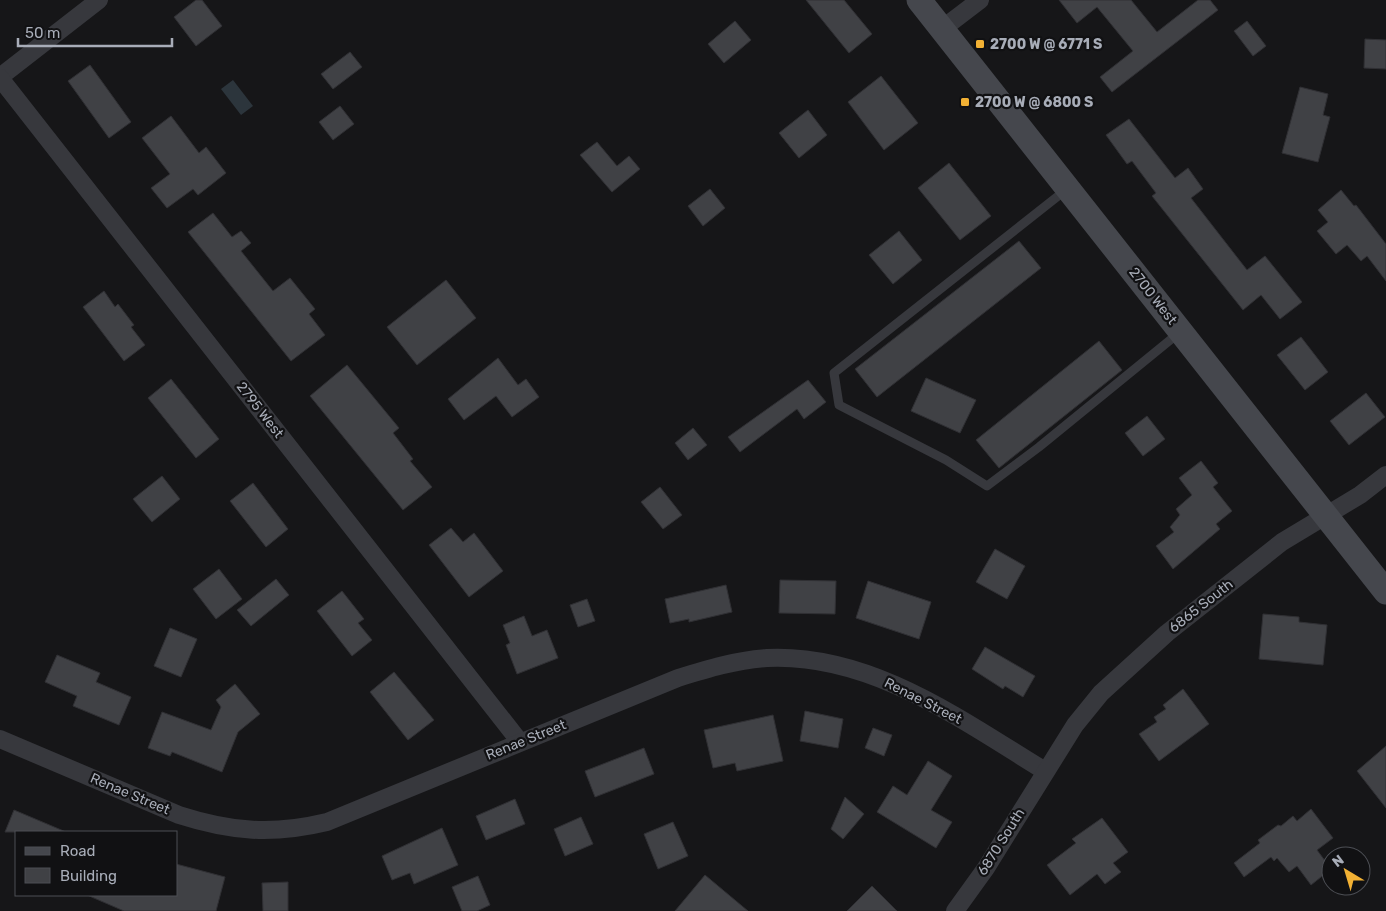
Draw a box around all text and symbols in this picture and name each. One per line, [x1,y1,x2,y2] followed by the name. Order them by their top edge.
[18,15,171,47] scale bar
[25,24,60,42] text: 50 m
[990,36,1102,53] place label: 2700 W @ 6771 S
[974,38,986,50] marker: 2700 W @ 6771 S
[975,94,1093,111] place label: 2700 W @ 6800 S
[959,96,971,108] marker: 2700 W @ 6800 S
[1125,264,1181,328] street label: 2700 West
[233,379,288,442] street label: 2795 West
[1166,576,1236,636] street label: 6865 South
[881,674,965,728] street label: Renae Street
[483,716,569,764] street label: Renae Street
[88,770,173,819] street label: Renae Street
[974,805,1028,879] street label: 6870 South
[15,831,178,896] legend
[60,842,96,860] text: Road
[1321,846,1371,896] north arrow
[1329,851,1348,871] text: N
[60,867,117,885] text: Building

